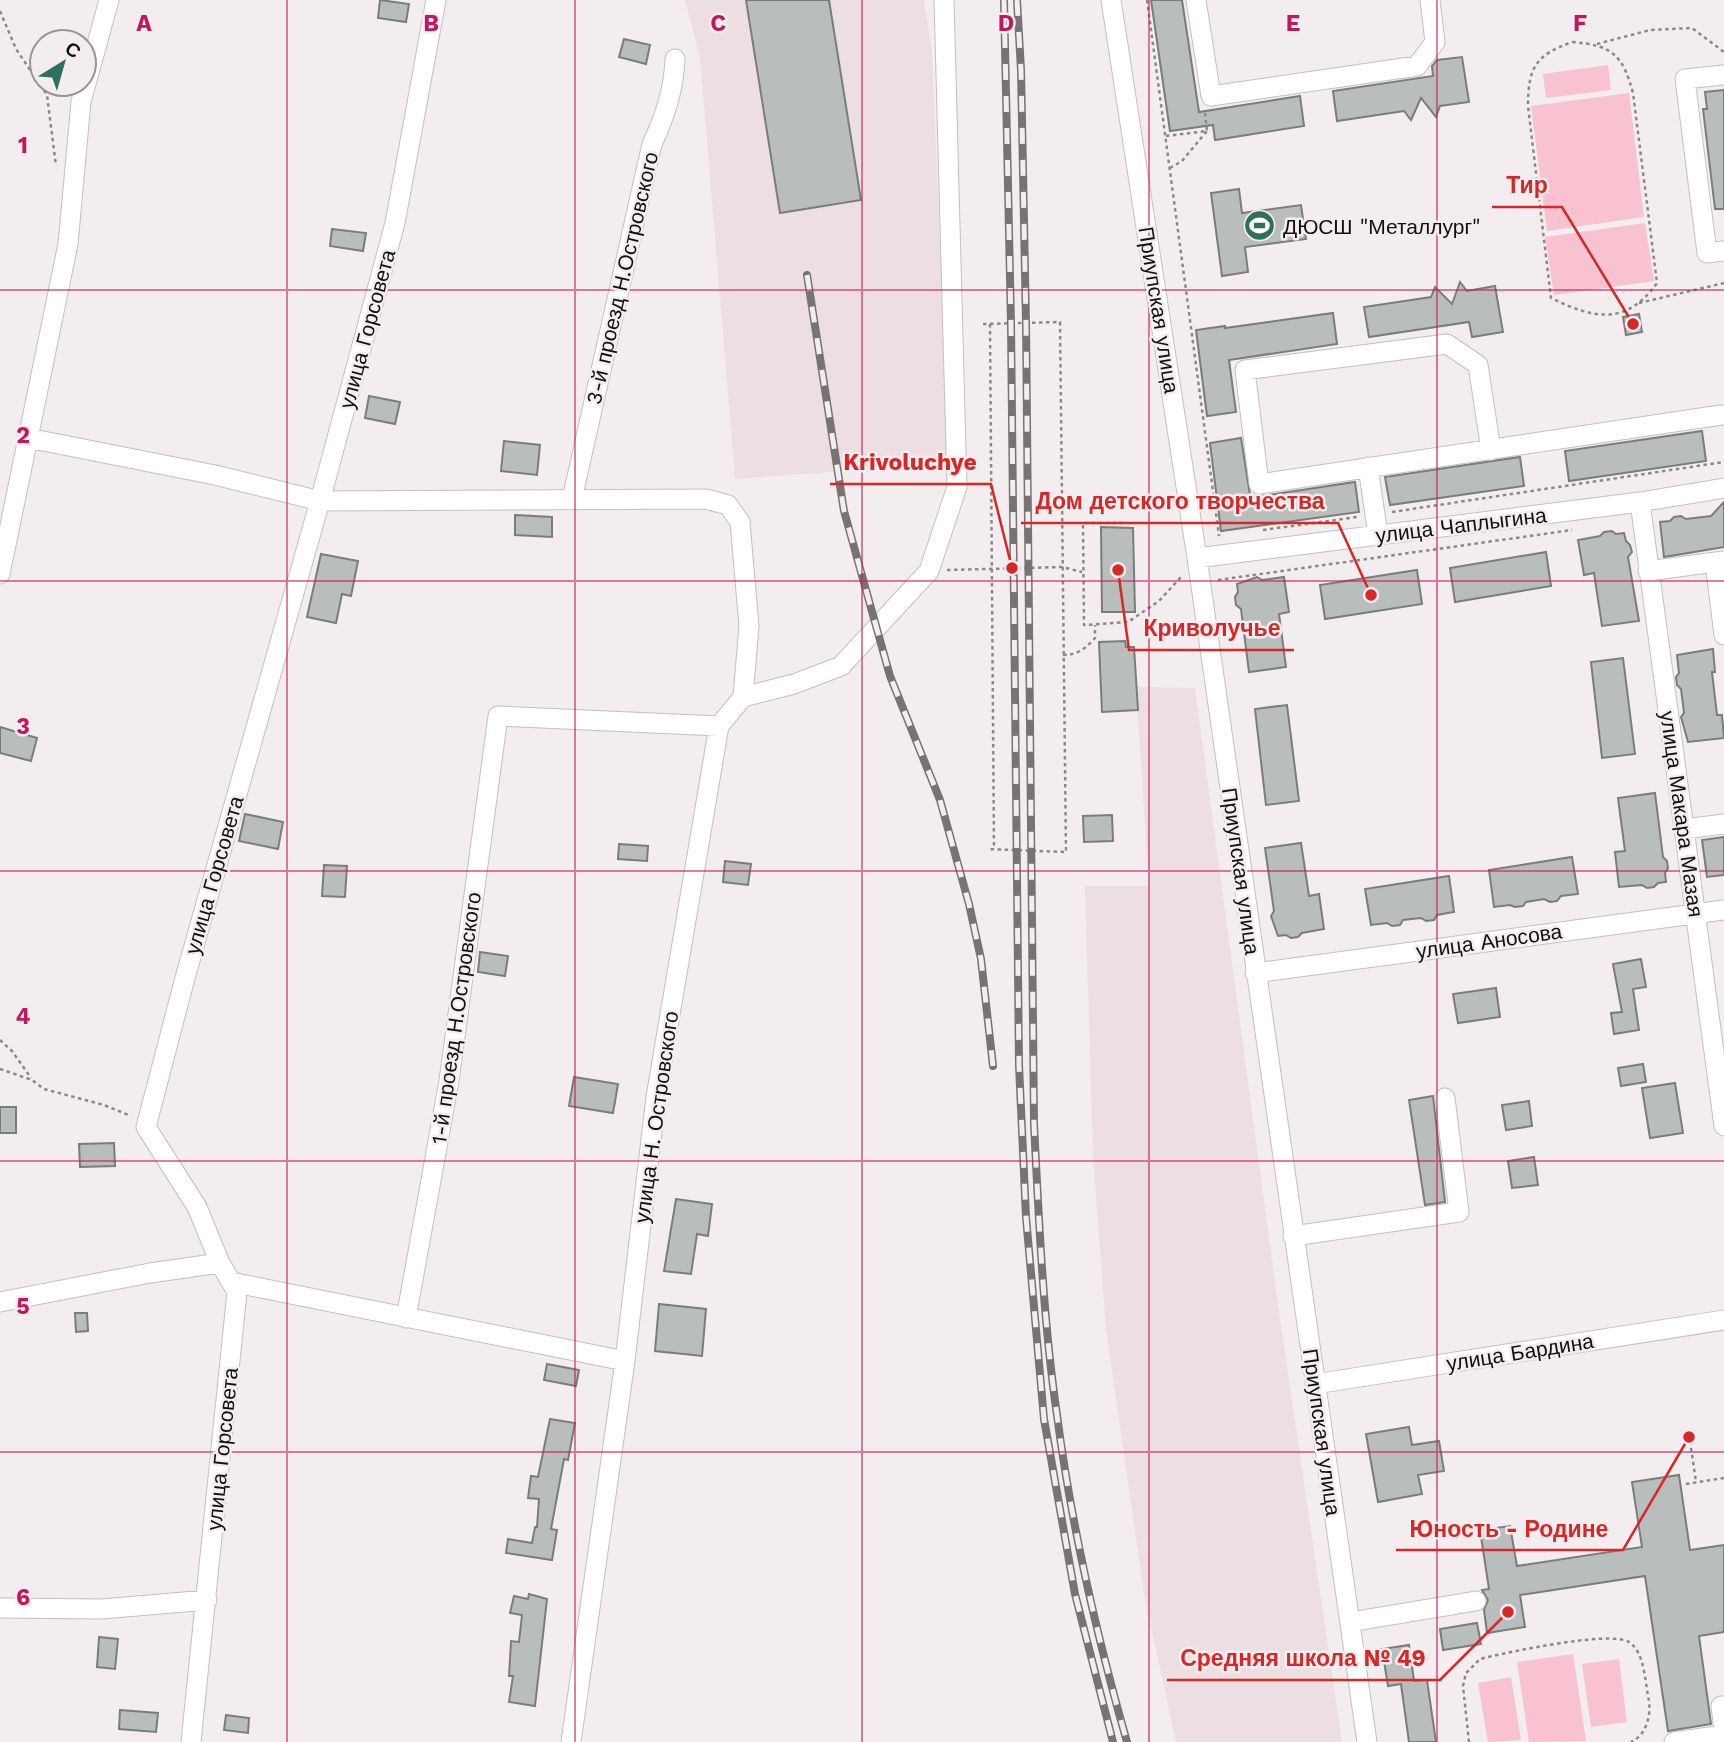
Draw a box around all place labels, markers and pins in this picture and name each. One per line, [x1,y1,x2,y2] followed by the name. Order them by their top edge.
[1492,163,1562,207] callout: Тир
[1243,209,1277,243] sports icon: ДЮСШ "Металлург"
[1283,214,1481,239] place label: ДЮСШ "Металлург"
[830,440,991,484] callout: Krivoluchye
[1021,479,1338,523] callout: Дом детского творчества
[1129,606,1294,650] callout: Криволучье
[1396,1506,1623,1550] callout: Юность - Родине
[1167,1636,1440,1680] callout: Средняя школа № 49

